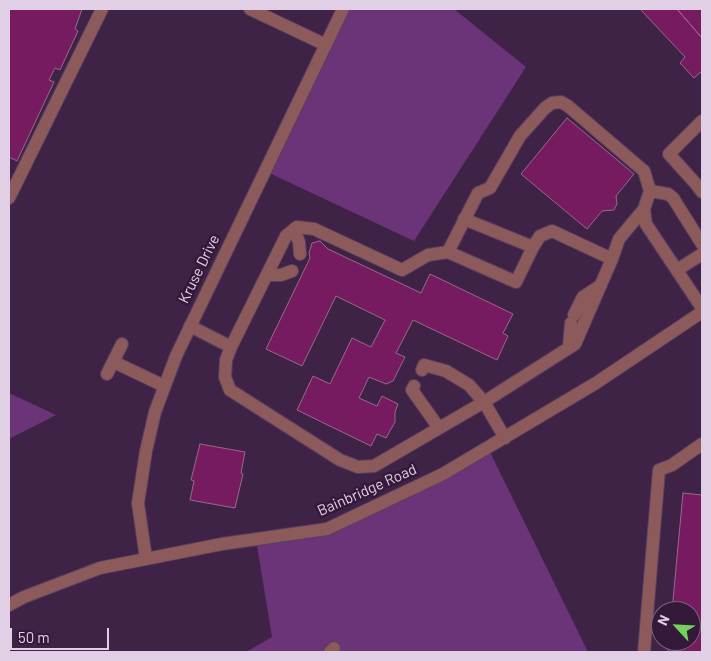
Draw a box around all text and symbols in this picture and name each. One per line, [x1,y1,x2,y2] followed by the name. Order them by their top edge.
[175,232,223,306] street label: Kruse Drive
[315,460,419,520] street label: Bainbridge Road
[651,601,701,651] north arrow
[653,612,673,628] text: N
[12,618,111,650] scale bar
[18,628,50,646] text: 50 m

